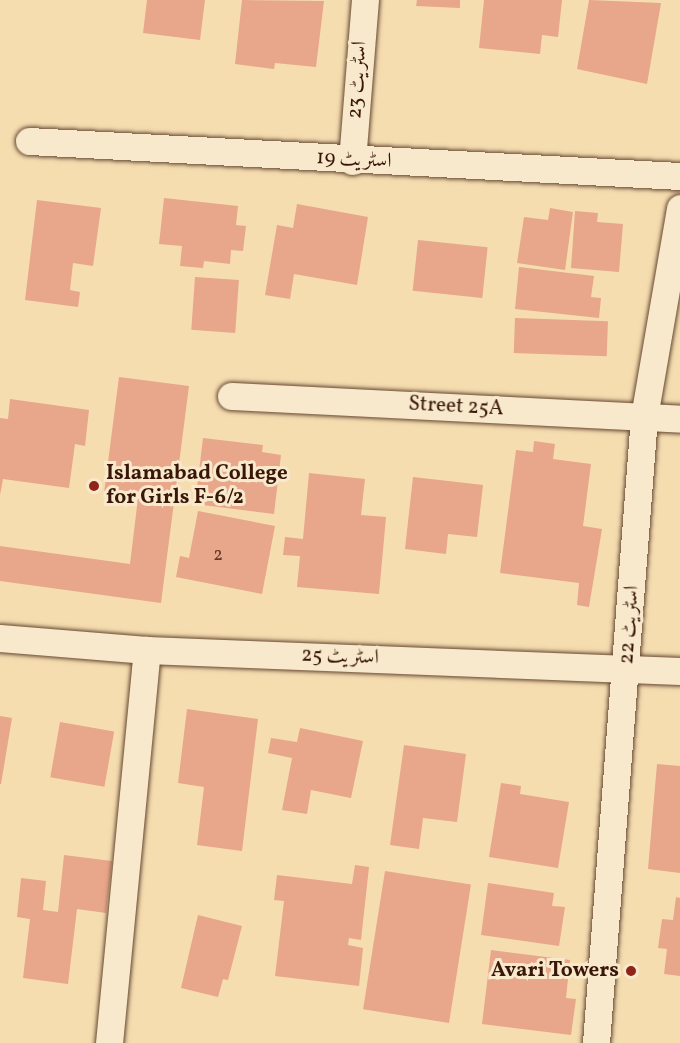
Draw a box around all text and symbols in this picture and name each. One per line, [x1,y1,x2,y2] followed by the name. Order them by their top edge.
[343,40,373,120] street label: اسٹریٹ 23
[316,145,392,175] street label: اسٹریٹ 19
[408,392,504,422] street label: Street 25A
[106,461,288,511] place label: Islamabad College for Girls F-6/2
[87,479,101,493] marker: Islamabad College for Girls F-6/2
[213,545,223,567] house number: 2
[615,585,645,665] street label: اسٹریٹ 22
[301,643,379,671] street label: اسٹریٹ 25
[491,958,619,984] place label: Avari Towers
[624,964,638,978] marker: Avari Towers

